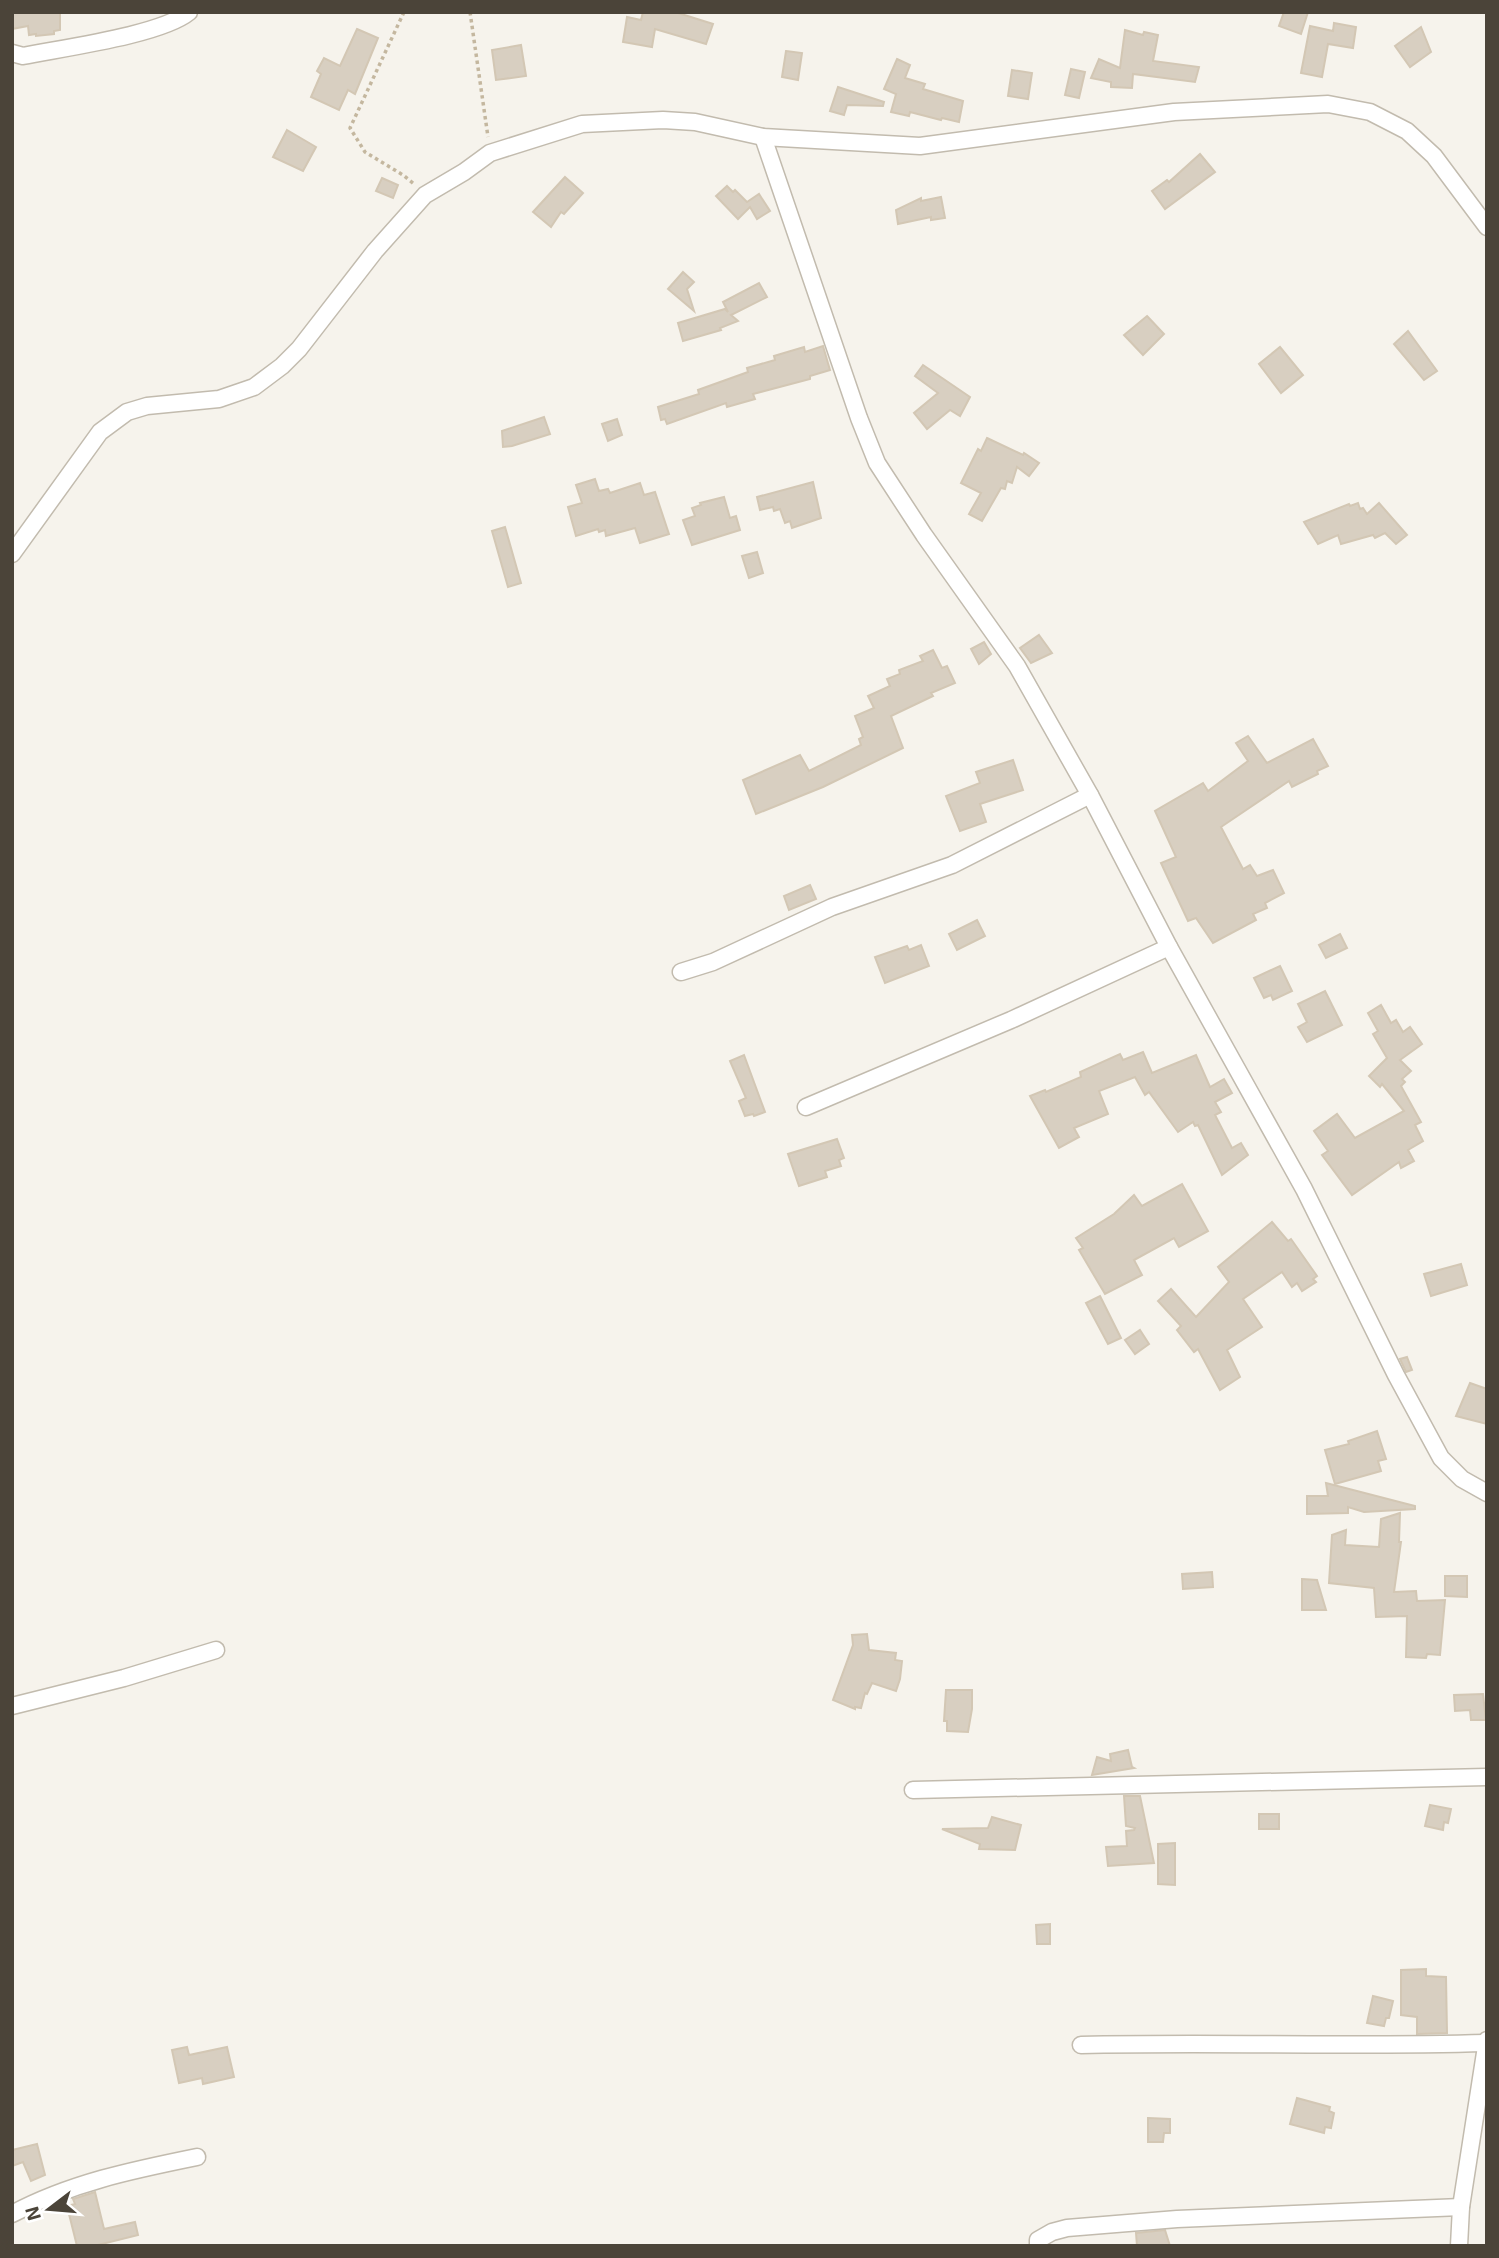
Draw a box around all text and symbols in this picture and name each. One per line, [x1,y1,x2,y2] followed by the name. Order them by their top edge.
[14,2174,84,2244] north arrow
[19,2204,45,2224] text: N

